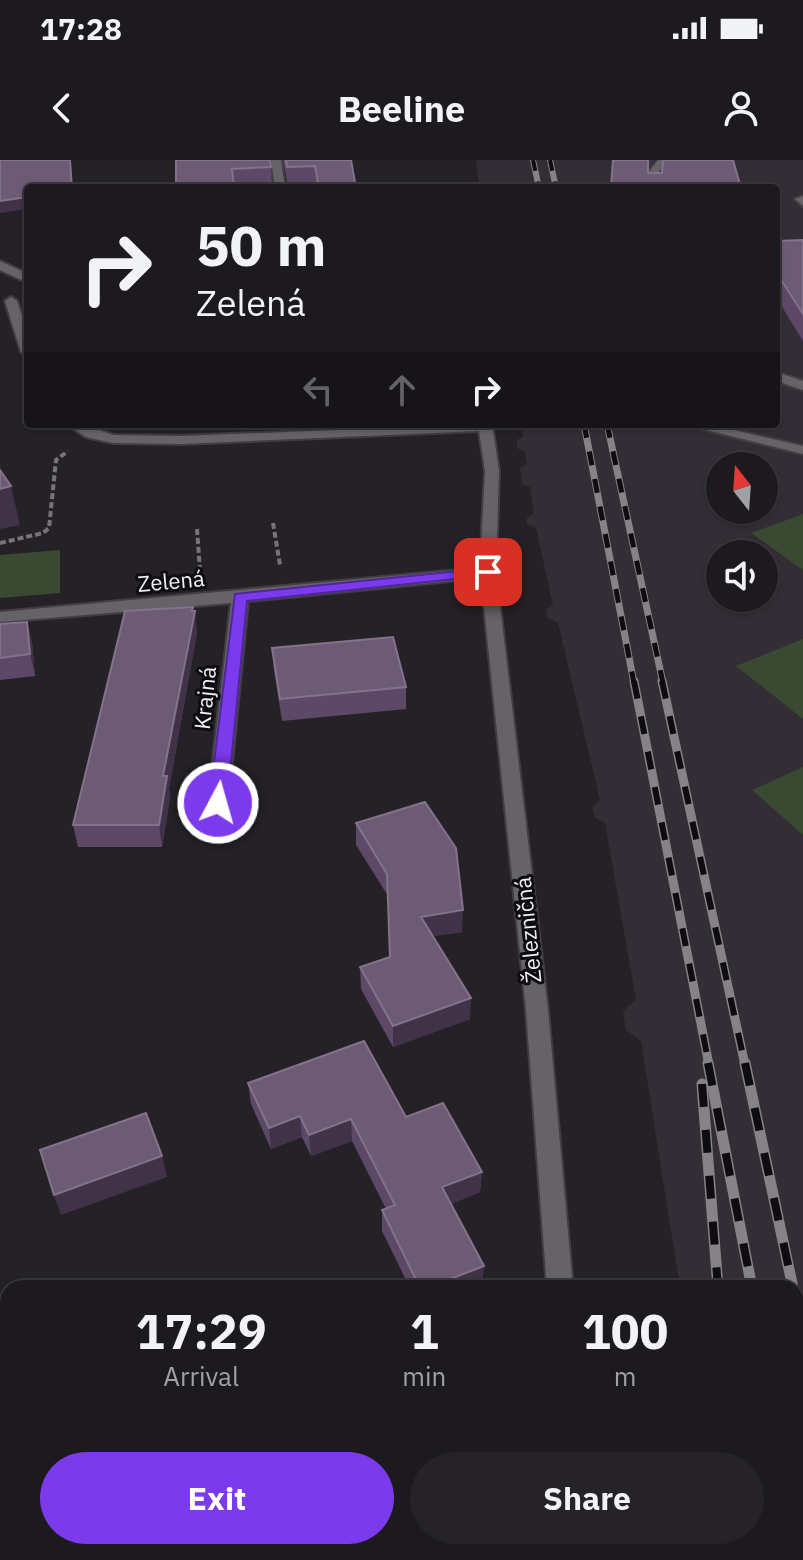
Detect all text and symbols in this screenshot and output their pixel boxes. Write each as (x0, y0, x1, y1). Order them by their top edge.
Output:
text: 17:28 (40, 9, 122, 48)
text: Beeline (338, 85, 465, 132)
icon: back (40, 86, 84, 130)
icon: person (719, 86, 763, 130)
text: 50 m (196, 209, 326, 281)
icon: right (64, 216, 168, 320)
text: Zelená (196, 279, 306, 326)
icon: left (296, 368, 340, 412)
icon: ahead (380, 368, 424, 412)
icon: right (464, 368, 508, 412)
north arrow (706, 452, 778, 524)
map controls (706, 452, 778, 612)
pin (454, 538, 522, 606)
button: sound (706, 540, 778, 612)
icon: arrive (466, 550, 510, 594)
street label: Zelená (136, 563, 206, 598)
street label: Krajná (187, 665, 222, 731)
position arrow (176, 761, 260, 845)
street label: Železničná (508, 875, 547, 984)
text: 17:29 (136, 1300, 267, 1362)
text: 1 (410, 1300, 439, 1362)
text: 100 (582, 1300, 668, 1362)
text: Arrival (163, 1359, 239, 1393)
text: min (402, 1359, 446, 1393)
text: m (614, 1359, 636, 1393)
button: Exit (40, 1452, 394, 1544)
button: Share (410, 1452, 764, 1544)

